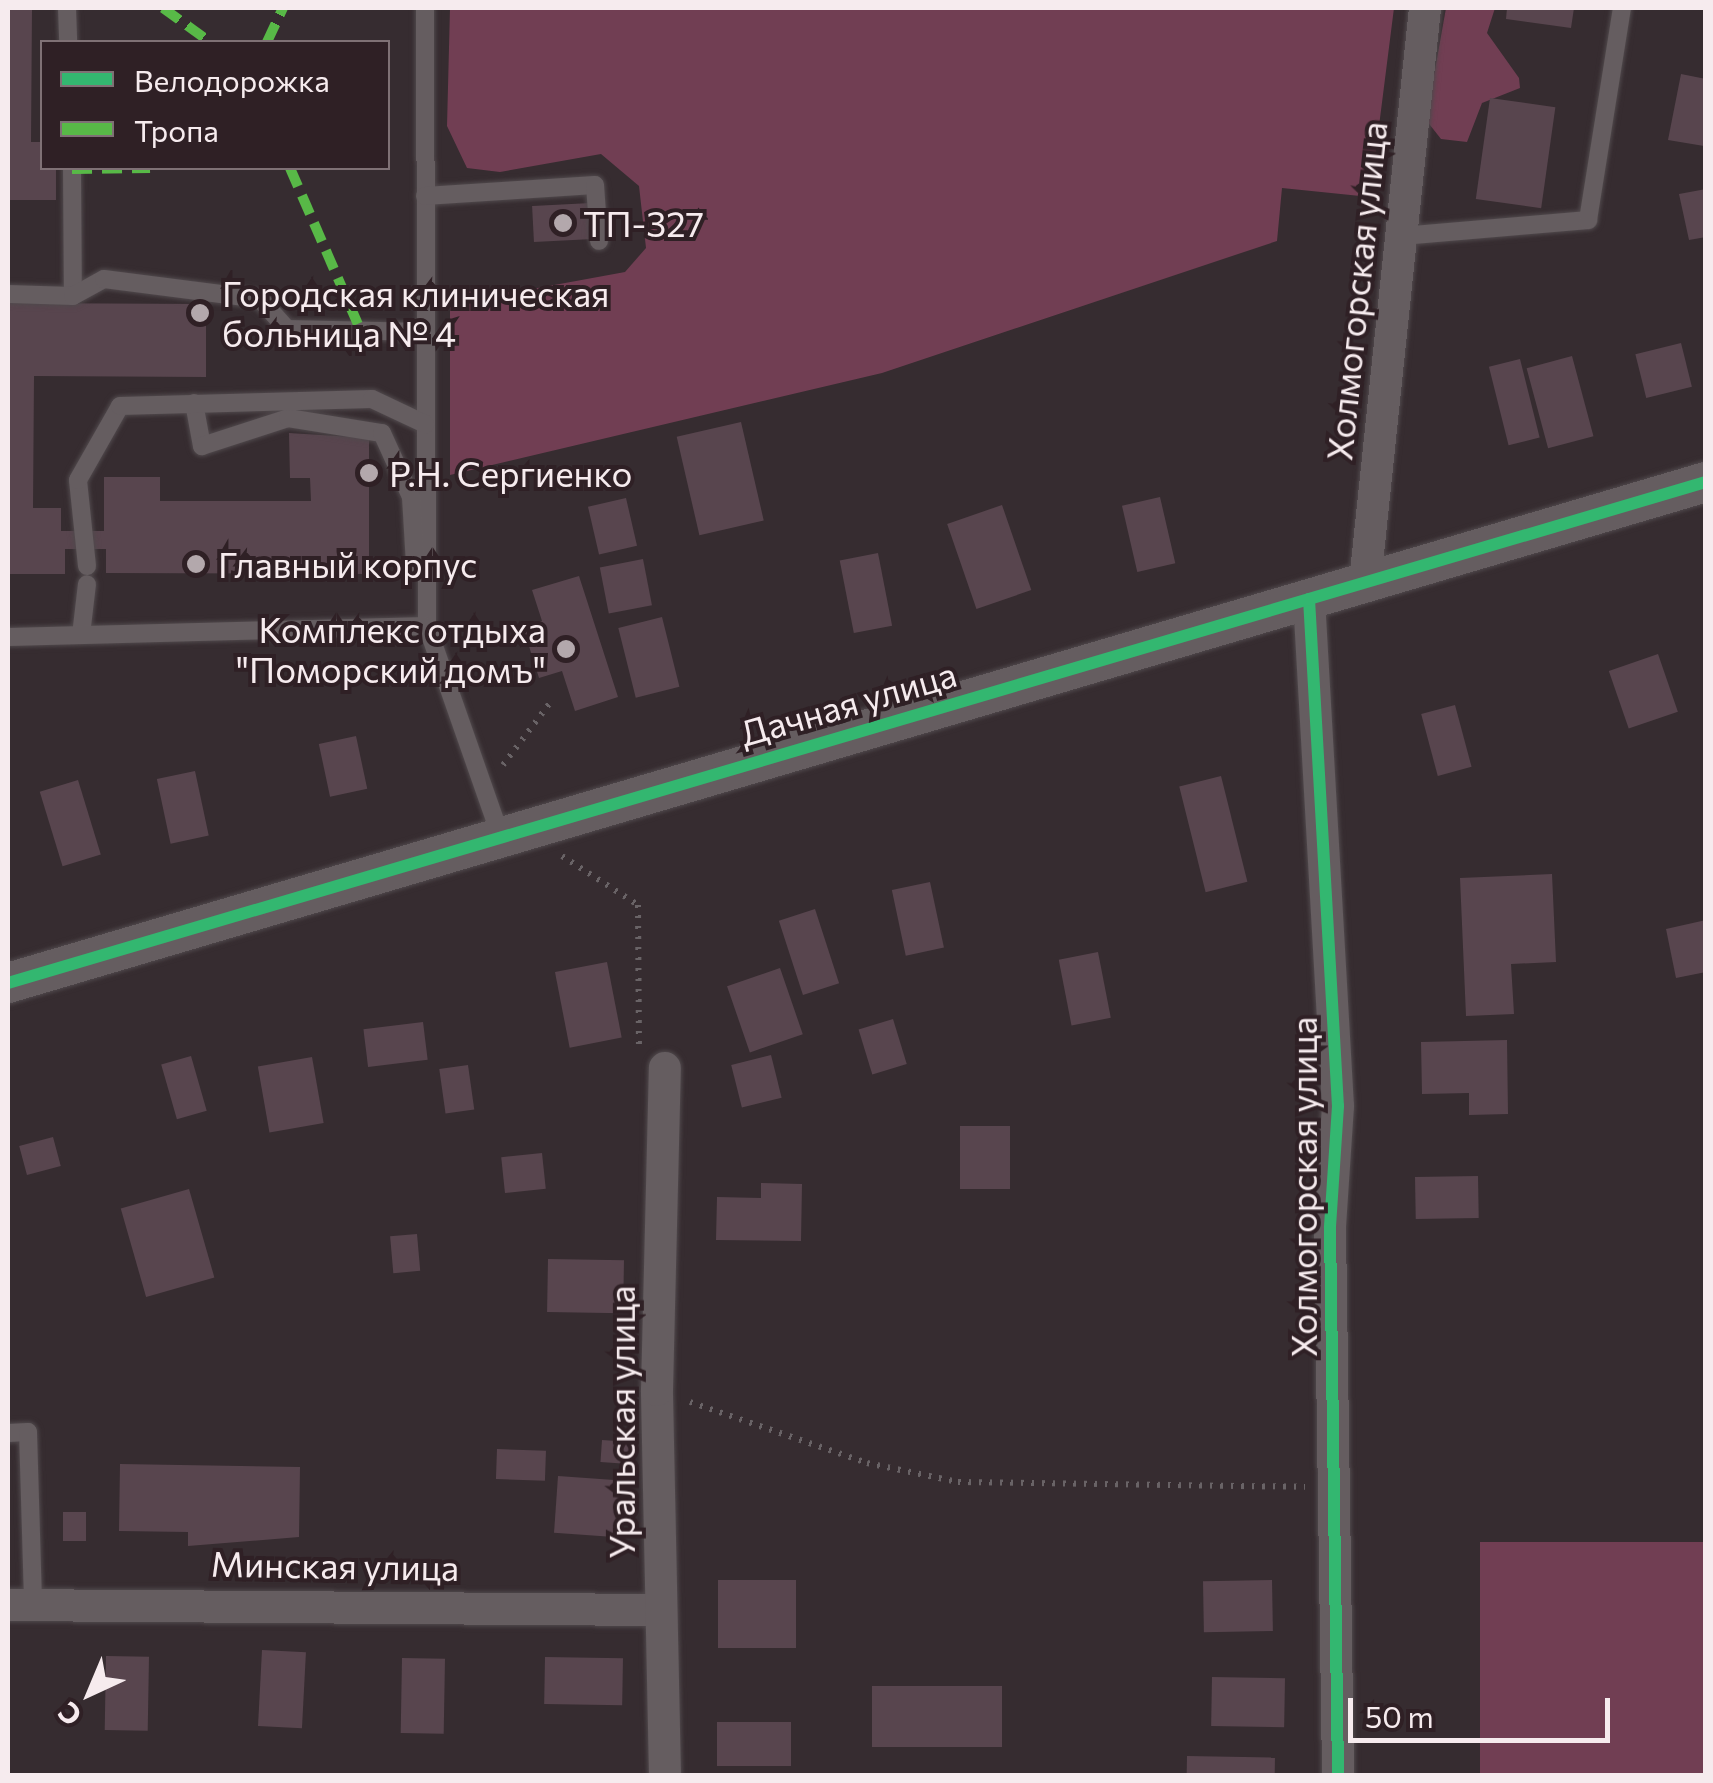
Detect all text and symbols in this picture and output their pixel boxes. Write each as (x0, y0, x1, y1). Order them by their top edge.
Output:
legend (40, 40, 390, 170)
text: Велодорожка (134, 61, 330, 98)
text: Тропа (134, 111, 219, 148)
street label: Холмогорская улица (1317, 119, 1395, 463)
place label: ТП-327 (583, 202, 704, 244)
marker: ТП-327 (552, 212, 574, 234)
place label: Городская клиническая больница № 4 (222, 272, 610, 354)
marker: Городская клиническая больница № 4 (187, 300, 213, 326)
place label: Р.Н. Сергиенко (389, 452, 632, 494)
marker: Р.Н. Сергиенко (358, 462, 380, 484)
place label: Главный корпус (218, 543, 477, 585)
marker: Главный корпус (183, 551, 209, 577)
place label: Комплекс отдыха "Поморский домъ" (236, 608, 546, 690)
marker: Комплекс отдыха "Поморский домъ" (555, 638, 577, 660)
street label: Дачная улица (735, 652, 961, 754)
street label: Холмогорская улица (1282, 1017, 1324, 1357)
street label: Уральская улица (600, 1285, 642, 1559)
street label: Минская улица (210, 1542, 460, 1588)
north arrow (40, 1643, 140, 1743)
scale bar (1353, 1678, 1616, 1740)
text: С (50, 1696, 88, 1733)
text: 50 m (1365, 1697, 1434, 1734)

